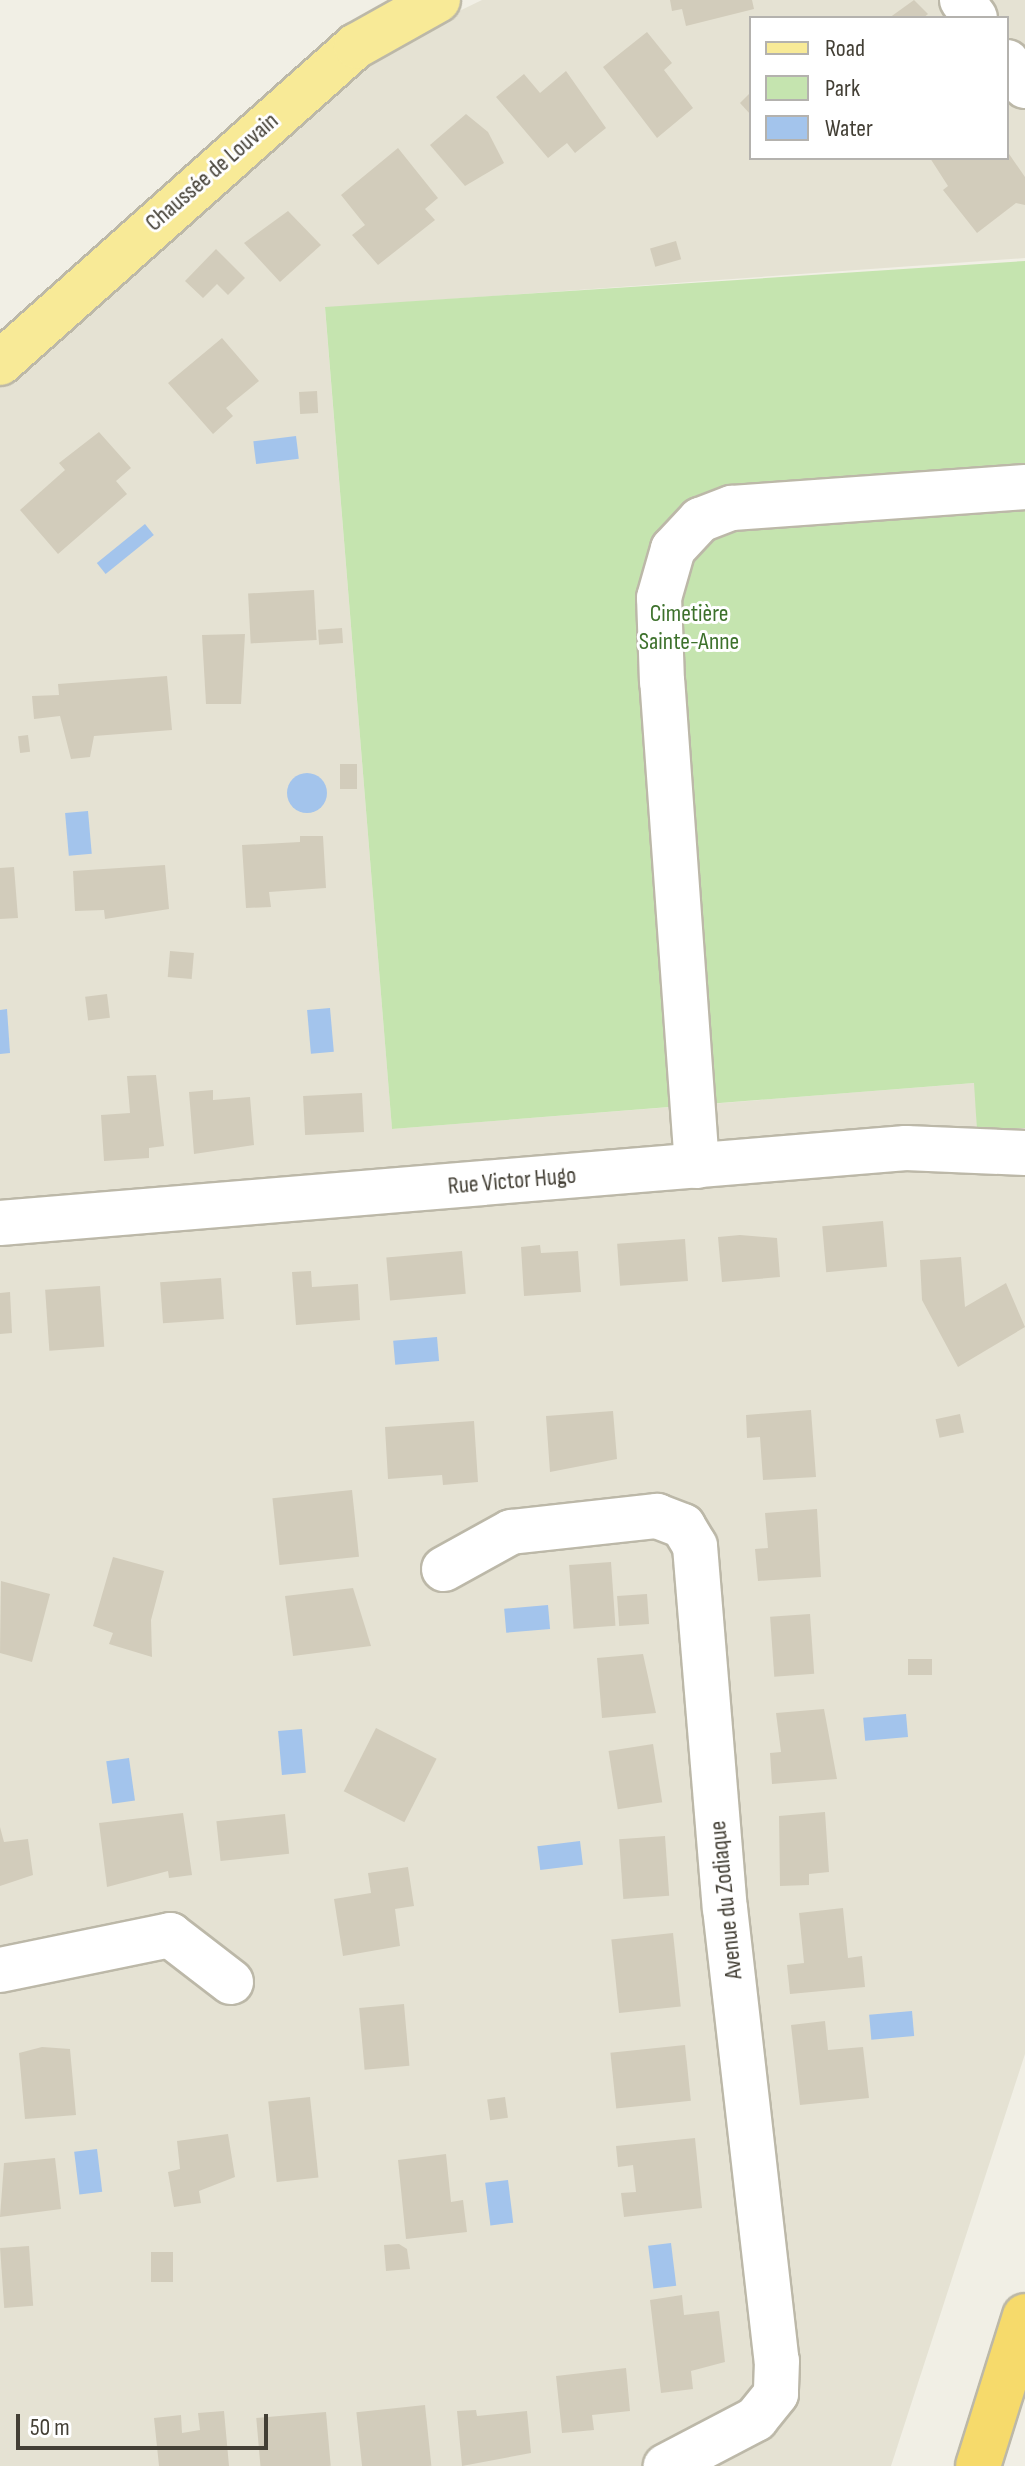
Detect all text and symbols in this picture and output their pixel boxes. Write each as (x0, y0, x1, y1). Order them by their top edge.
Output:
legend (749, 16, 1009, 160)
text: Road (825, 34, 865, 63)
text: Park (825, 74, 860, 103)
street label: Chaussée de Louvain (140, 107, 284, 237)
text: Water (825, 114, 873, 143)
park label: Cimetière Sainte-Anne (639, 600, 739, 656)
street label: Rue Victor Hugo (447, 1161, 577, 1201)
street label: Avenue du Zodiaque (703, 1819, 749, 1981)
scale bar (20, 2398, 272, 2448)
text: 50 m (30, 2413, 70, 2442)

